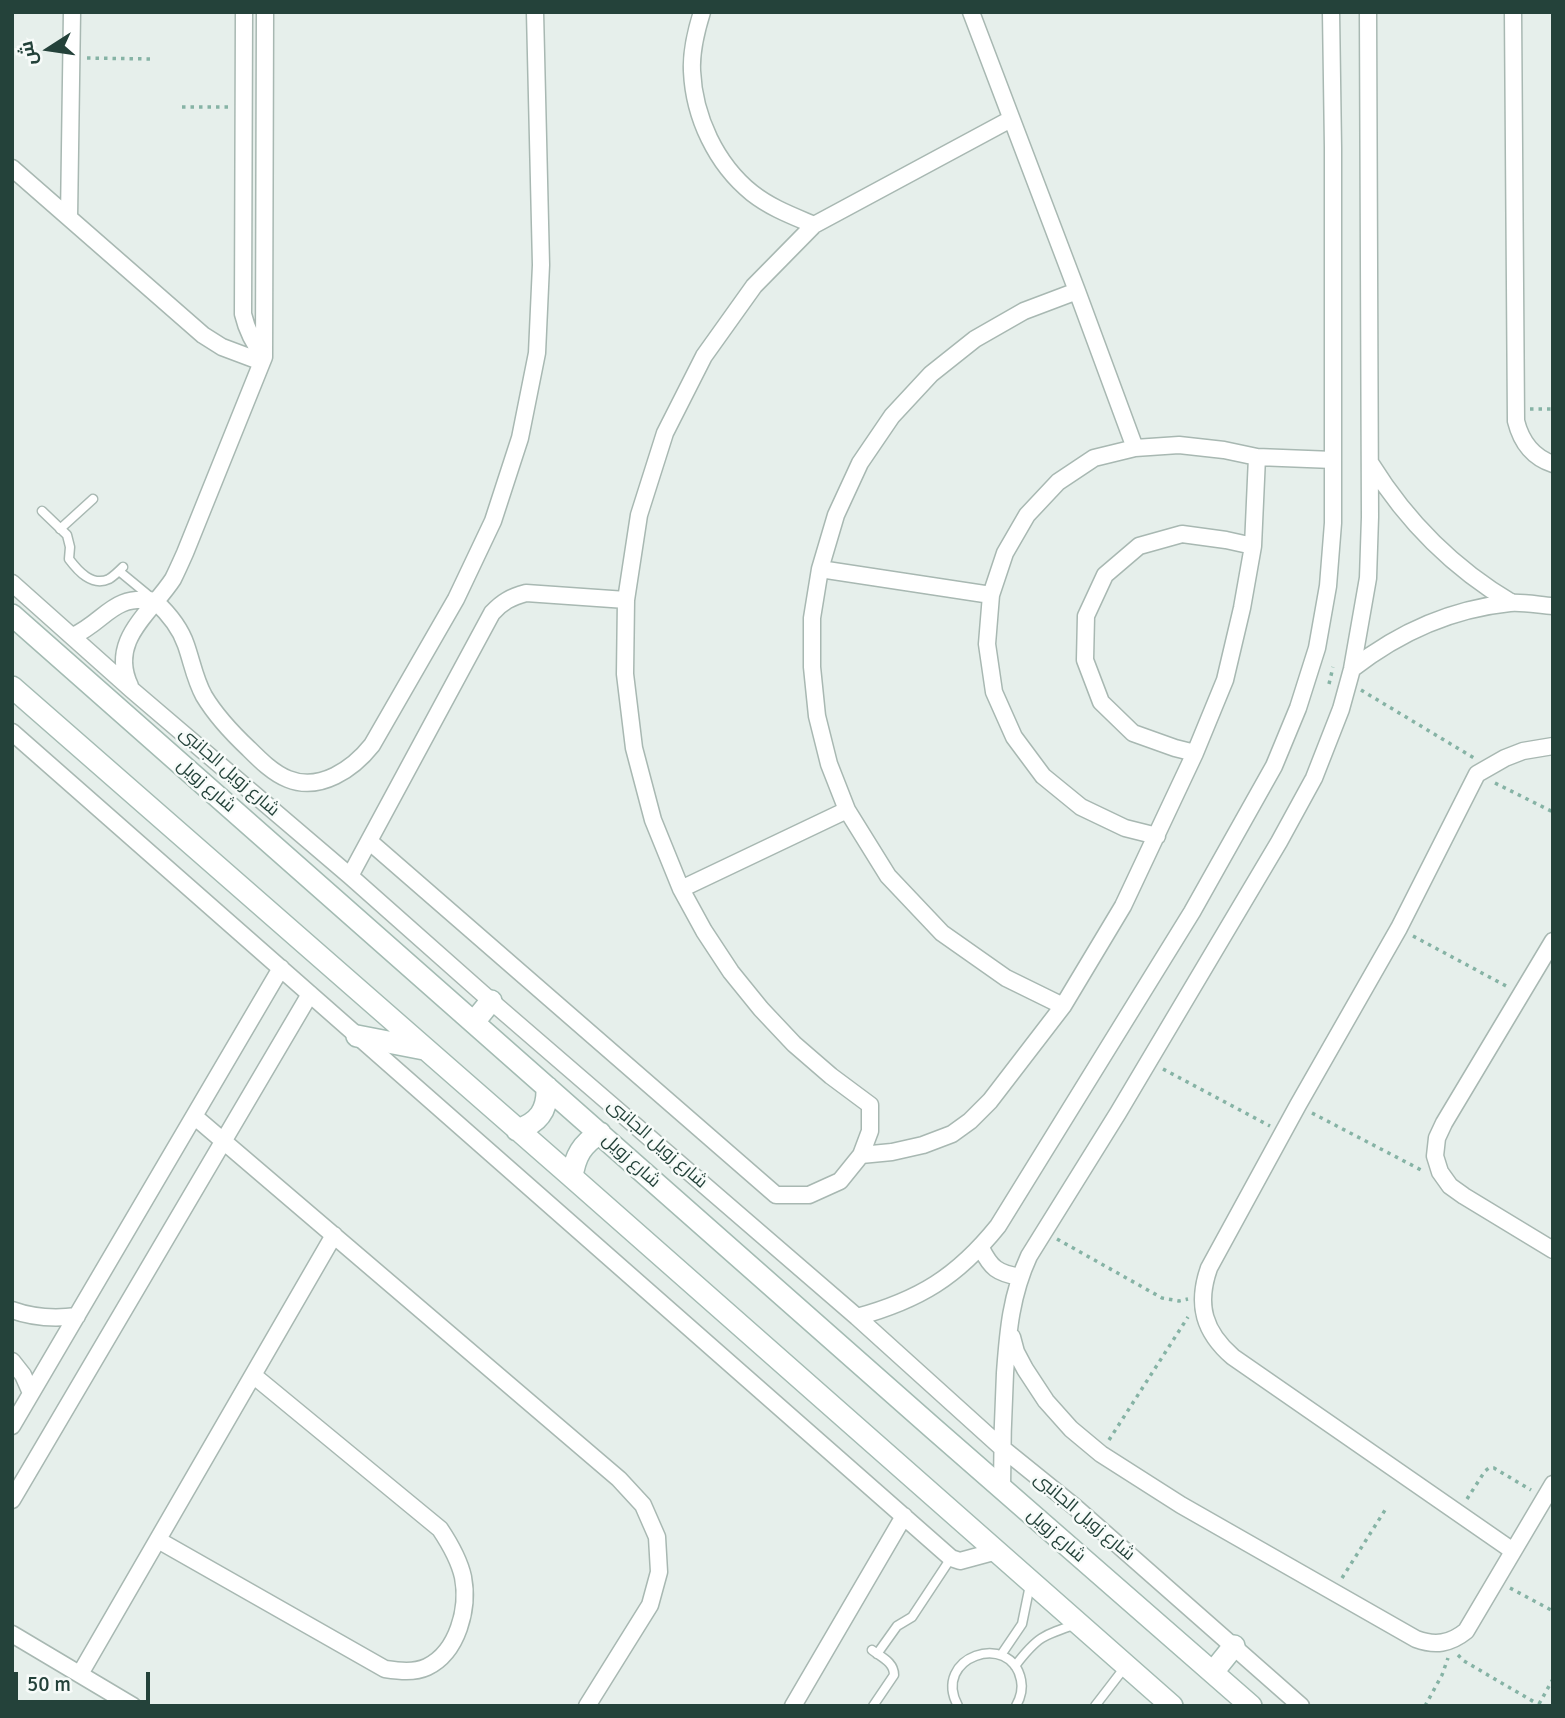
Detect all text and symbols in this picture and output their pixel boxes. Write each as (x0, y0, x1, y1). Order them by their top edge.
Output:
north arrow (14, 14, 84, 84)
text: ش (14, 39, 43, 68)
street label: شارع زويل الجانبى (175, 723, 283, 821)
street label: شارع زويل (172, 755, 240, 817)
street label: شارع زويل الجانبى (603, 1095, 711, 1193)
street label: شارع زويل (597, 1129, 665, 1193)
street label: شارع زويل الجانبى (1029, 1468, 1139, 1566)
street label: شارع زويل (1022, 1505, 1090, 1567)
scale bar (18, 1658, 154, 1702)
text: 50 m (27, 1671, 71, 1697)

